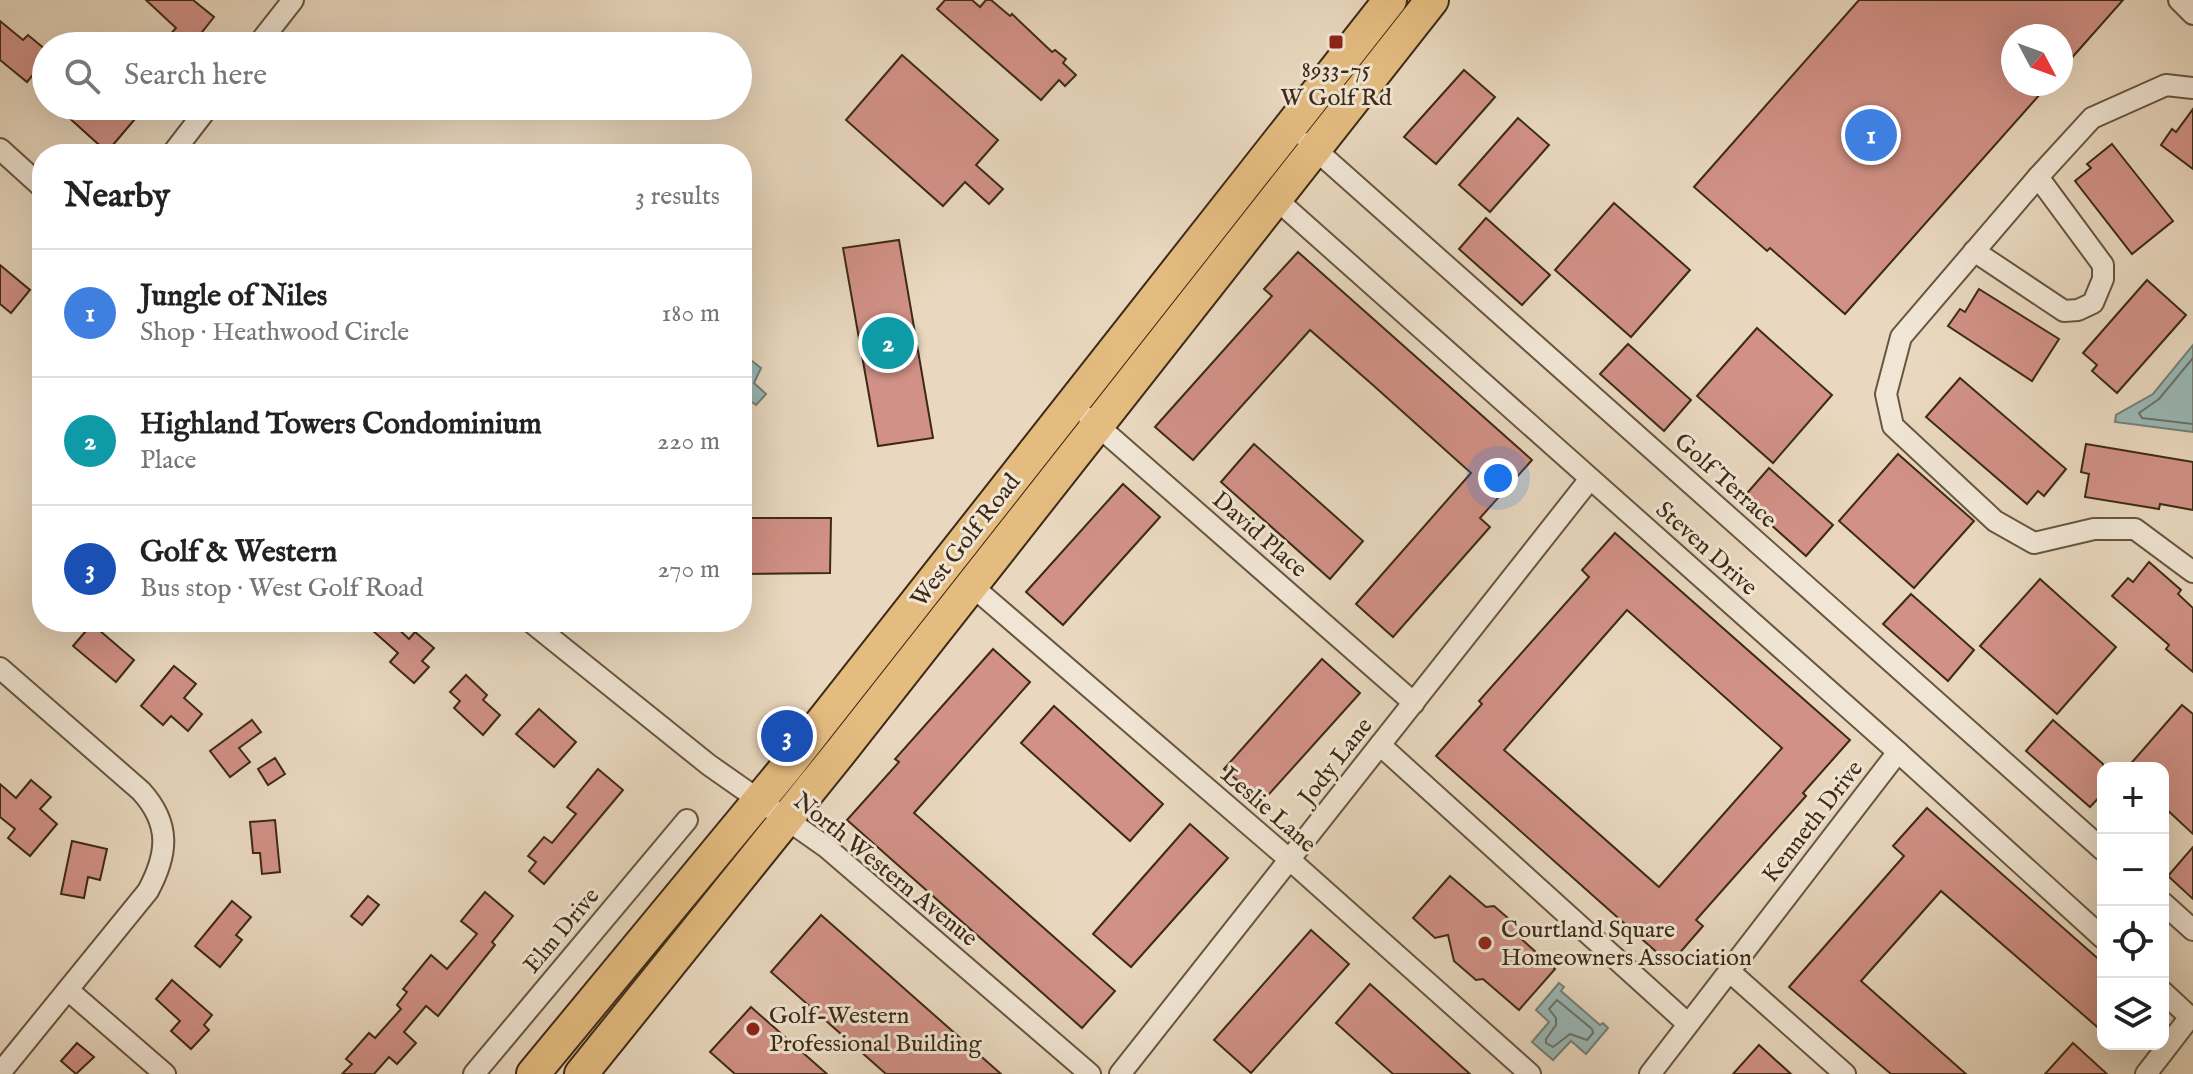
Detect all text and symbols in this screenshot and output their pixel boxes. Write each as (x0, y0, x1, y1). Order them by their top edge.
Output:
north arrow (2001, 24, 2073, 96)
search box (32, 32, 752, 120)
marker: 8933-75 W Golf Rd (1327, 33, 1345, 51)
icon: search (60, 54, 104, 98)
place label: 8933-75 W Golf Rd (1280, 55, 1392, 114)
text: Search here (124, 57, 267, 95)
pin: 1 (1845, 105, 1897, 165)
text: Nearby (64, 175, 170, 218)
text: 3 results (635, 180, 720, 213)
text: Jungle of Niles (140, 278, 327, 316)
text: 1 (85, 297, 95, 330)
text: 180 m (662, 297, 720, 330)
pin: 2 (862, 313, 914, 373)
text: Shop · Heathwood Circle (140, 316, 409, 349)
text: Highland Towers Condominium (140, 406, 542, 444)
text: 2 (84, 425, 96, 458)
text: 220 m (657, 425, 720, 458)
street label: Golf Terrace (1667, 427, 1783, 536)
text: Place (140, 444, 196, 477)
your location (1478, 458, 1518, 498)
street label: West Golf Road (904, 468, 1028, 614)
street label: David Place (1205, 485, 1313, 585)
street label: Steven Drive (1648, 495, 1764, 603)
text: Golf & Western (140, 534, 337, 572)
text: 3 (85, 553, 95, 586)
text: 270 m (657, 553, 720, 586)
text: Bus stop · West Golf Road (140, 572, 423, 605)
pin: 3 (761, 706, 813, 766)
street label: Jody Lane (1290, 712, 1380, 814)
street label: Kenneth Drive (1756, 754, 1871, 889)
street label: Leslie Lane (1214, 760, 1322, 860)
map controls (2097, 762, 2169, 1050)
button: + (2097, 762, 2169, 834)
street label: North Western Avenue (786, 786, 984, 954)
button: − (2097, 834, 2169, 906)
street label: Elm Drive (517, 882, 607, 980)
button: locate (2097, 906, 2169, 978)
place label: Courtland Square Homeowners Association (1501, 915, 1752, 974)
marker: Courtland Square Homeowners Association (1476, 934, 1494, 952)
button: layers (2097, 978, 2169, 1050)
place label: Golf-Western Professional Building (769, 1001, 982, 1060)
marker: Golf-Western Professional Building (744, 1020, 762, 1038)

